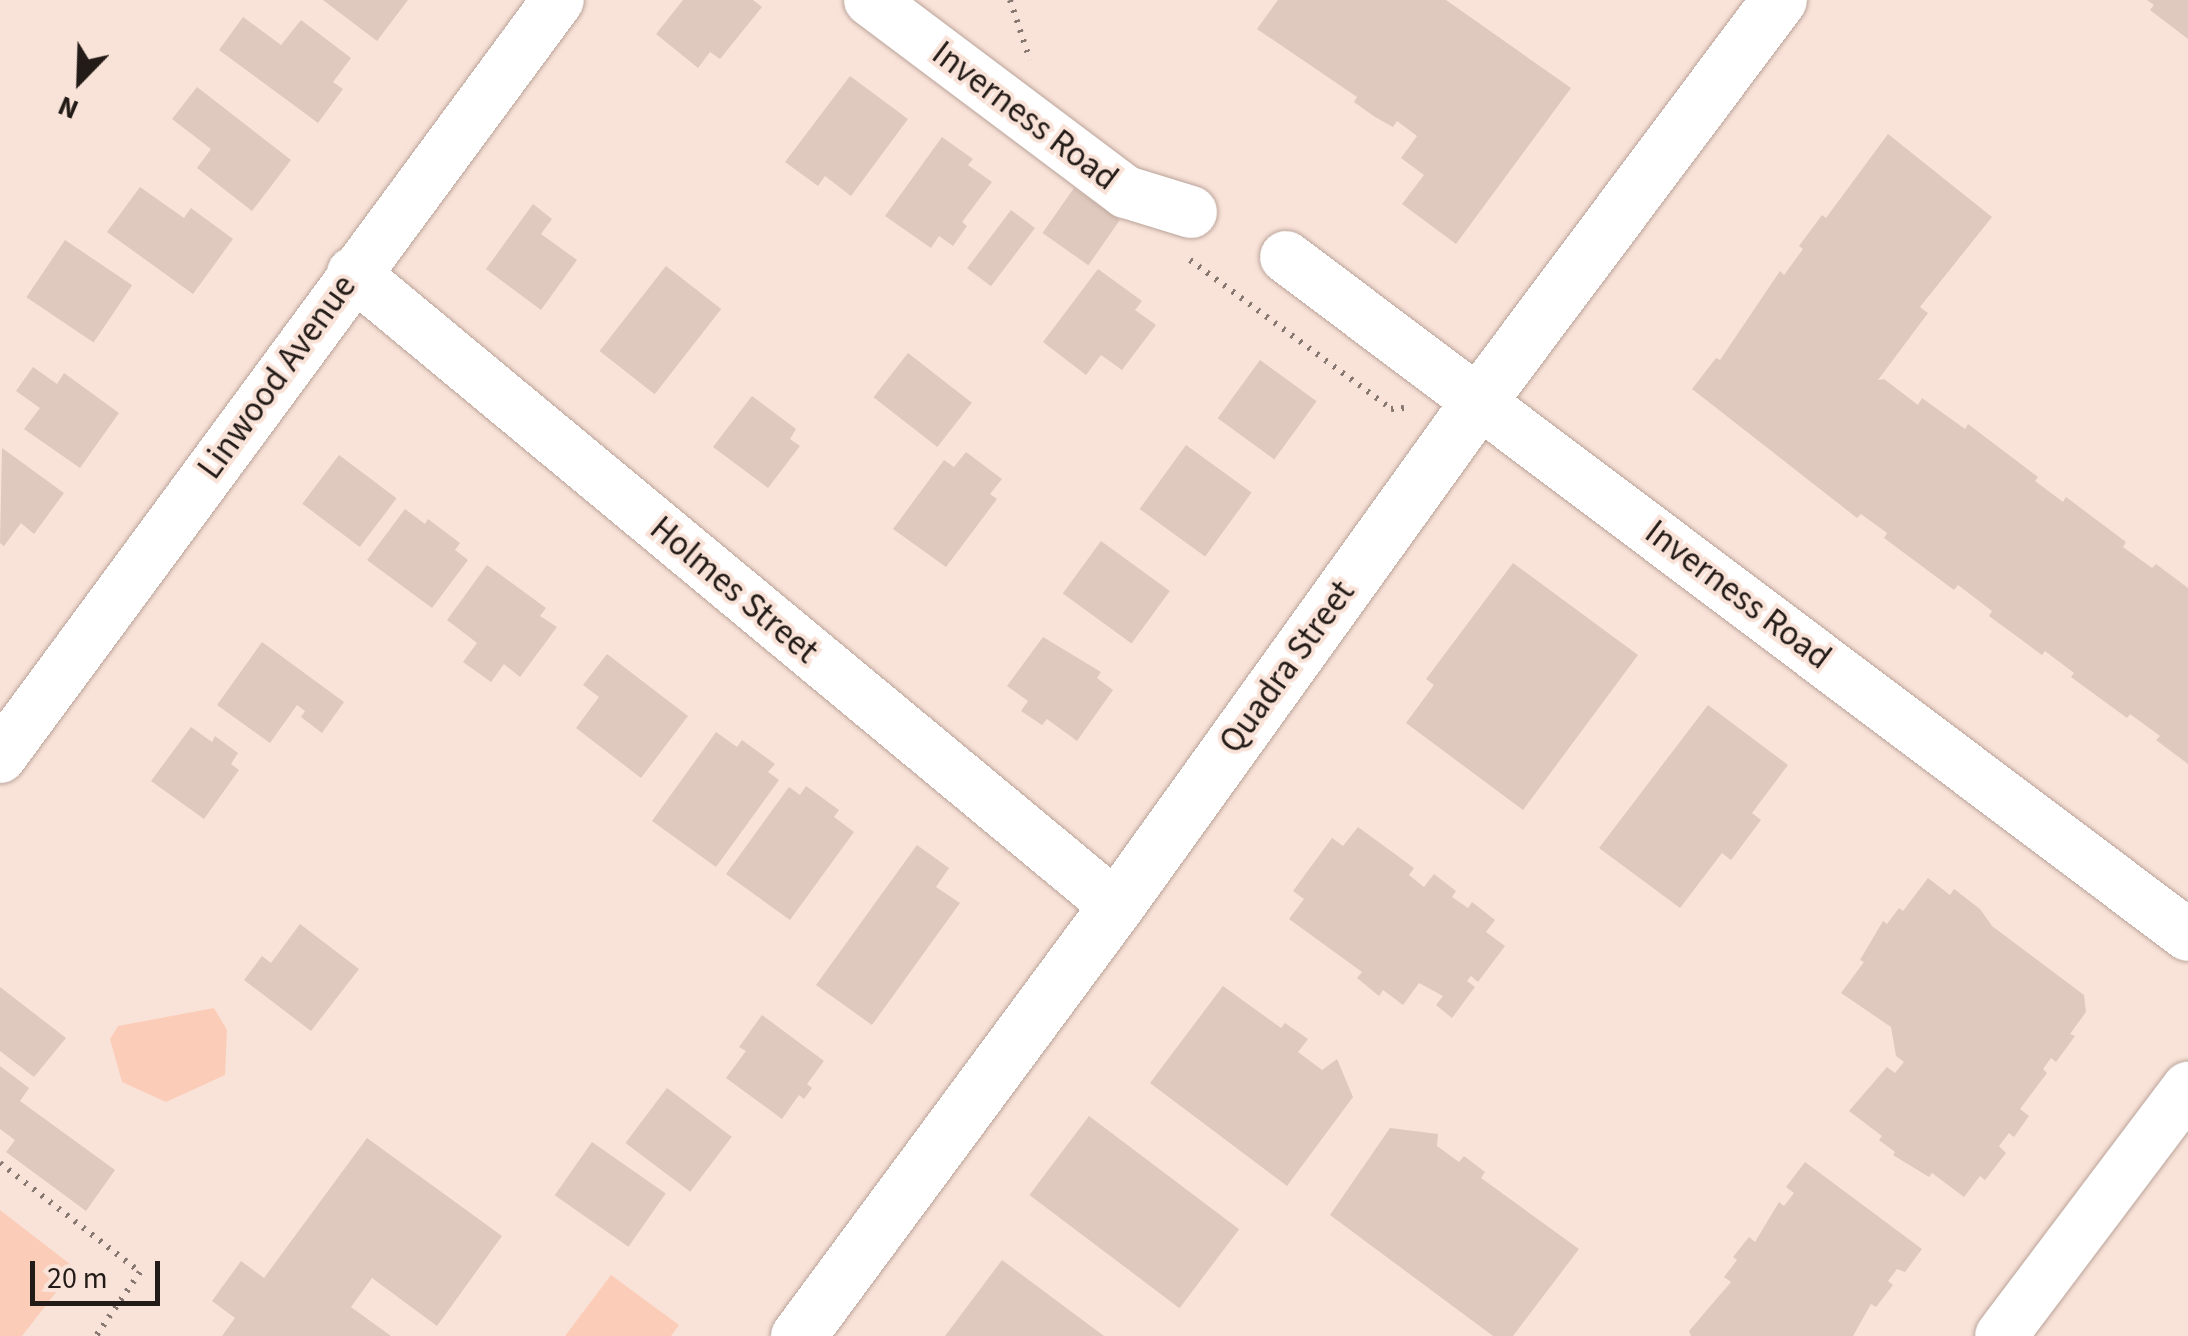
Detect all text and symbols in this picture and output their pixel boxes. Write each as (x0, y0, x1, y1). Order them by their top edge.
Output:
north arrow (30, 30, 130, 130)
street label: Inverness Road (924, 32, 1126, 200)
text: N (52, 86, 85, 130)
street label: Linwood Avenue (189, 267, 365, 487)
street label: Holmes Street (641, 508, 827, 672)
street label: Inverness Road (1637, 511, 1839, 679)
street label: Quadra Street (1210, 573, 1364, 761)
scale bar (35, 1241, 165, 1303)
text: 20 m (47, 1257, 108, 1300)

